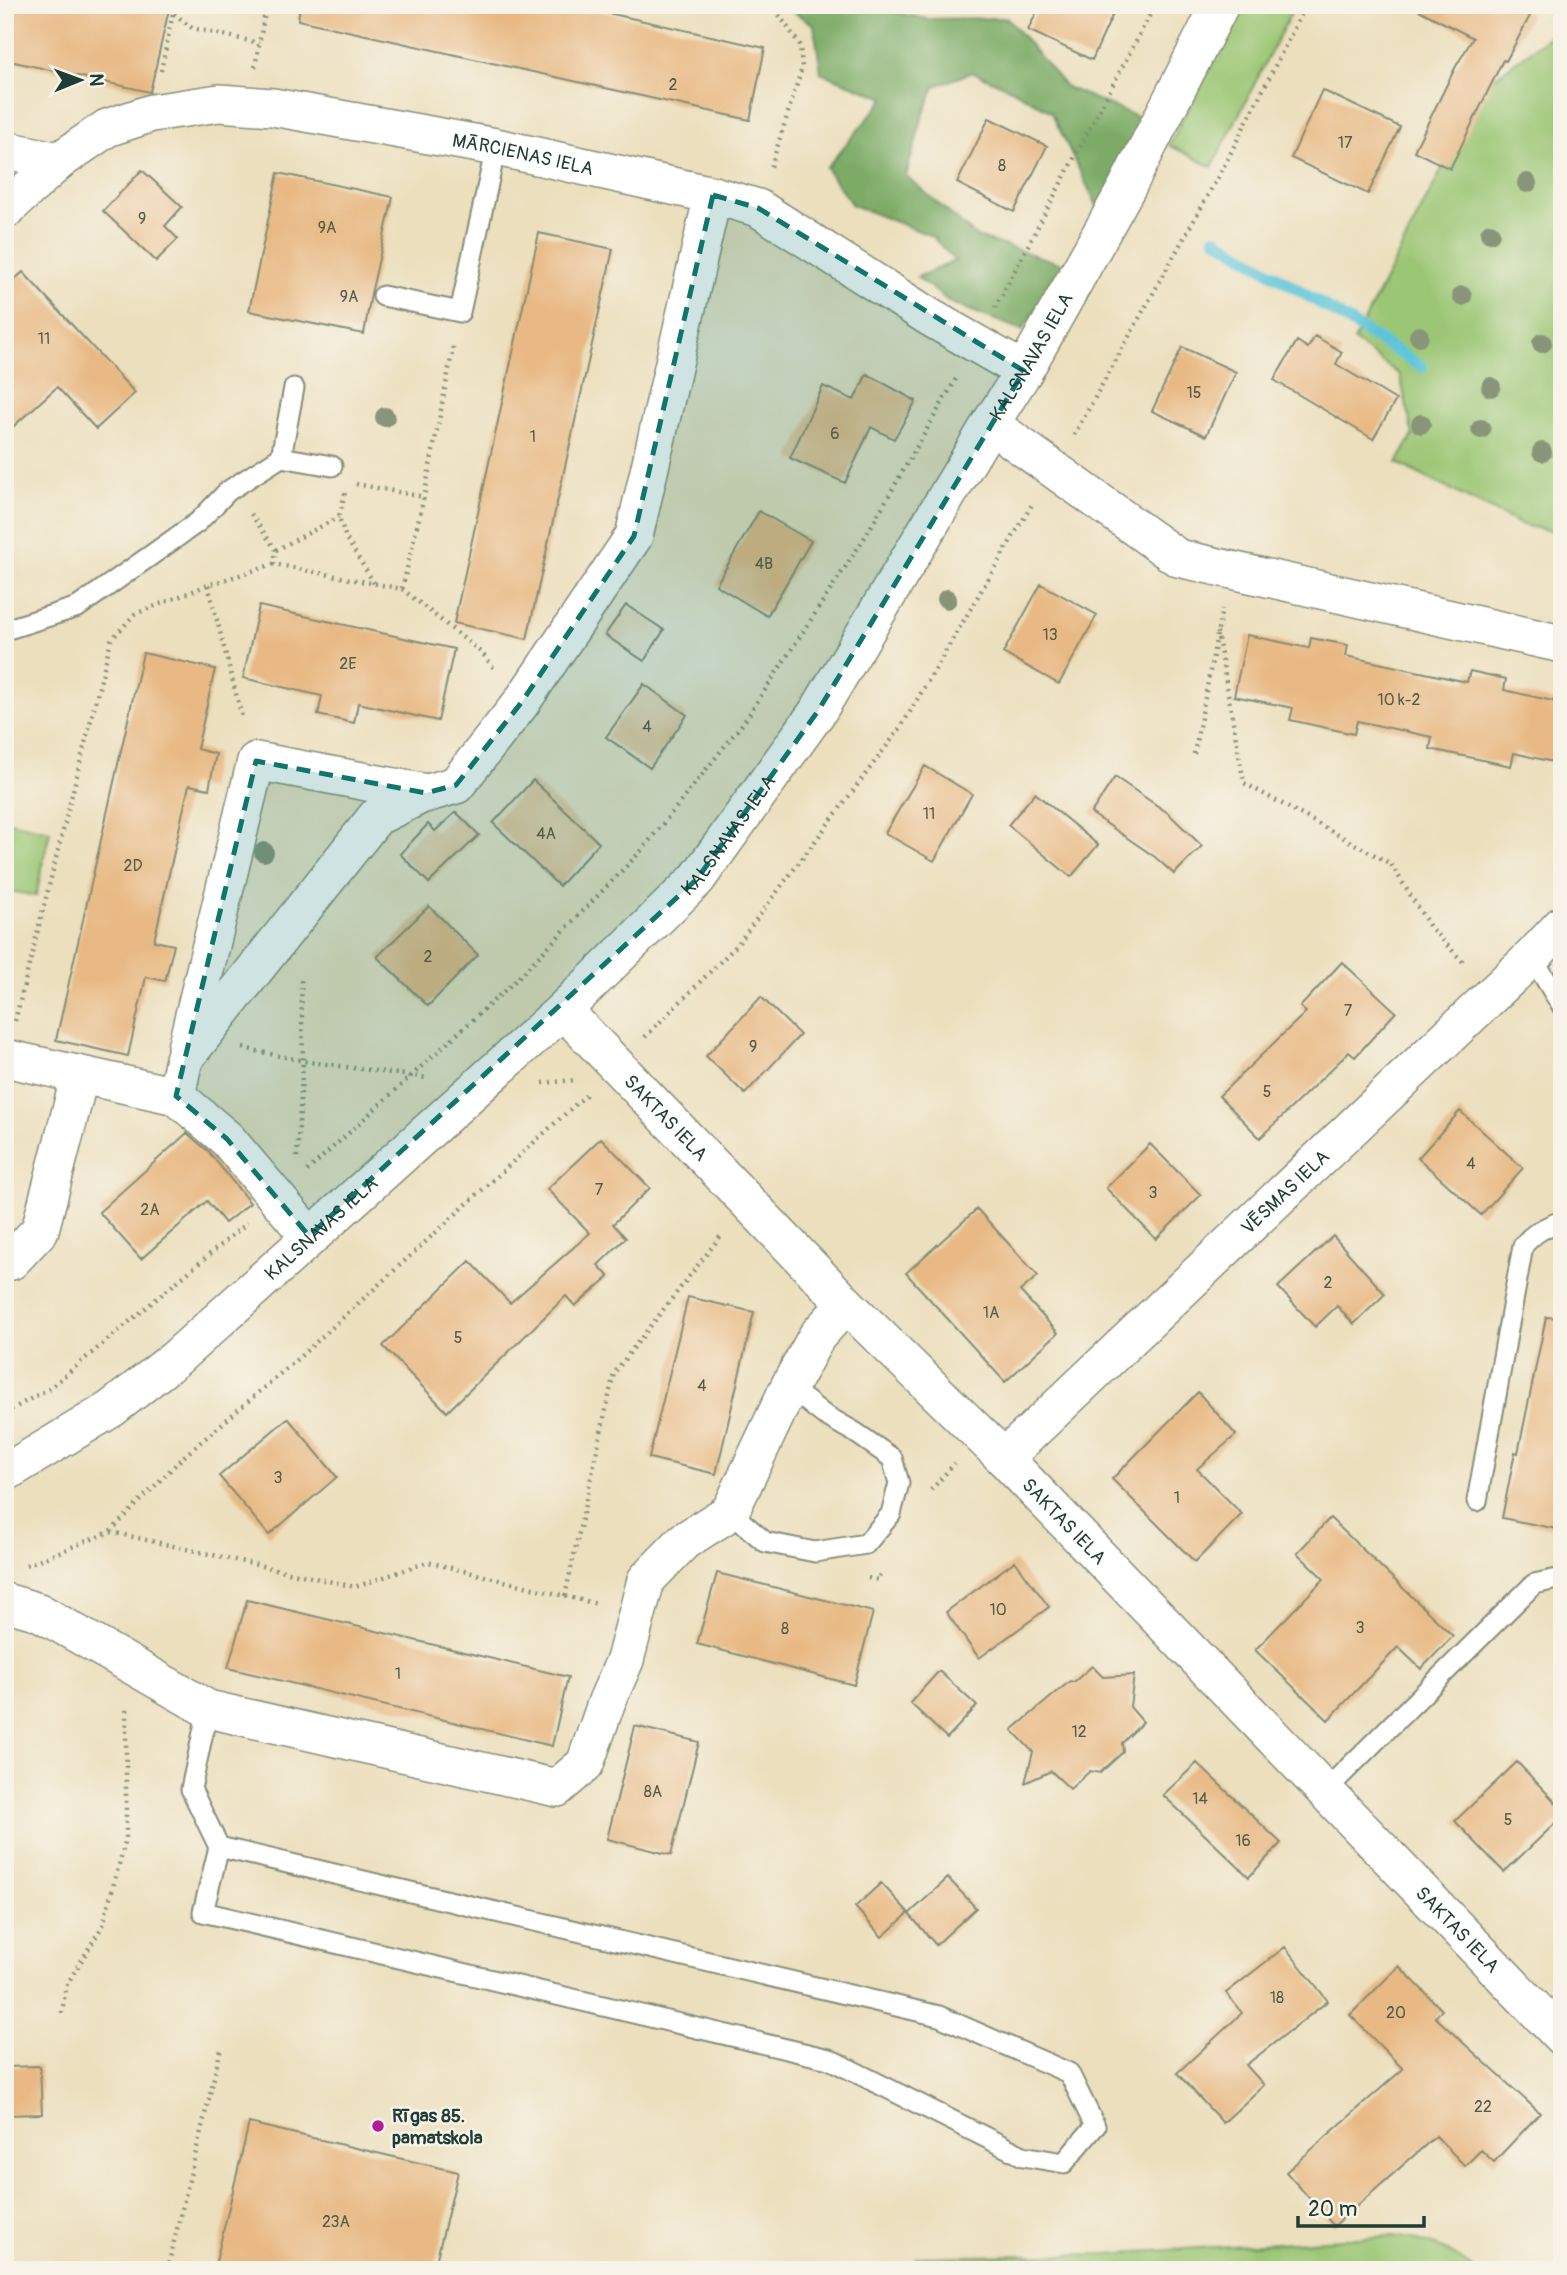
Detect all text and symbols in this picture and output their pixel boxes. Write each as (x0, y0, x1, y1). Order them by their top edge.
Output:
north arrow (46, 46, 116, 116)
text: N (84, 73, 108, 86)
house number: 2 (669, 75, 678, 95)
street label: MĀRCIENAS IELA (451, 128, 596, 181)
house number: 17 (1338, 133, 1353, 153)
house number: 8 (998, 156, 1006, 176)
house number: 9 (138, 209, 146, 229)
house number: 9A (318, 218, 336, 238)
house number: 9A (340, 287, 358, 307)
street label: KALSNAVAS IELA (985, 289, 1078, 425)
house number: 11 (38, 329, 50, 349)
house number: 15 (1187, 383, 1201, 403)
house number: 6 (830, 424, 840, 444)
house number: 1 (530, 427, 536, 447)
house number: 4B (755, 554, 773, 574)
house number: 13 (1042, 625, 1058, 645)
house number: 2E (339, 654, 357, 674)
house number: 10 k-2 (1377, 690, 1421, 710)
house number: 4 (642, 717, 652, 737)
street label: KALSNAVAS IELA (676, 771, 781, 901)
house number: 11 (923, 804, 935, 824)
house number: 4A (536, 824, 556, 844)
house number: 2D (124, 856, 142, 876)
house number: 2 (424, 947, 433, 967)
house number: 7 (1344, 1001, 1353, 1021)
house number: 9 (749, 1037, 757, 1057)
street label: SAKTAS IELA (619, 1070, 713, 1166)
house number: 5 (1263, 1082, 1271, 1102)
street label: VĒSMAS IELA (1236, 1145, 1335, 1240)
house number: 4 (1466, 1154, 1476, 1174)
street label: KALSNAVAS IELA (260, 1172, 383, 1286)
house number: 7 (595, 1180, 604, 1200)
house number: 3 (1149, 1183, 1158, 1203)
house number: 2A (140, 1200, 160, 1220)
house number: 2 (1324, 1273, 1333, 1293)
house number: 1A (983, 1303, 999, 1323)
house number: 5 (454, 1328, 462, 1348)
house number: 4 (697, 1376, 707, 1396)
house number: 3 (274, 1468, 283, 1488)
street label: SAKTAS IELA (1017, 1473, 1111, 1570)
house number: 1 (1174, 1488, 1180, 1508)
house number: 10 (989, 1600, 1007, 1620)
house number: 3 (1356, 1618, 1365, 1638)
house number: 8 (781, 1619, 789, 1639)
house number: 1 (395, 1664, 401, 1684)
house number: 12 (1071, 1722, 1087, 1742)
house number: 8A (644, 1782, 662, 1802)
house number: 14 (1192, 1789, 1208, 1809)
house number: 5 (1504, 1810, 1512, 1830)
house number: 16 (1235, 1831, 1251, 1851)
street label: SAKTAS IELA (1410, 1882, 1504, 1978)
house number: 18 (1270, 1988, 1284, 2008)
house number: 20 (1386, 2003, 1406, 2023)
house number: 22 (1474, 2097, 1492, 2117)
place label: Rīgas 85. pamatskola (392, 2104, 483, 2150)
marker: Rīgas 85. pamatskola (370, 2118, 386, 2134)
scale bar (1298, 2184, 1424, 2228)
text: 20 m (1308, 2196, 1357, 2223)
house number: 23A (322, 2212, 350, 2232)

